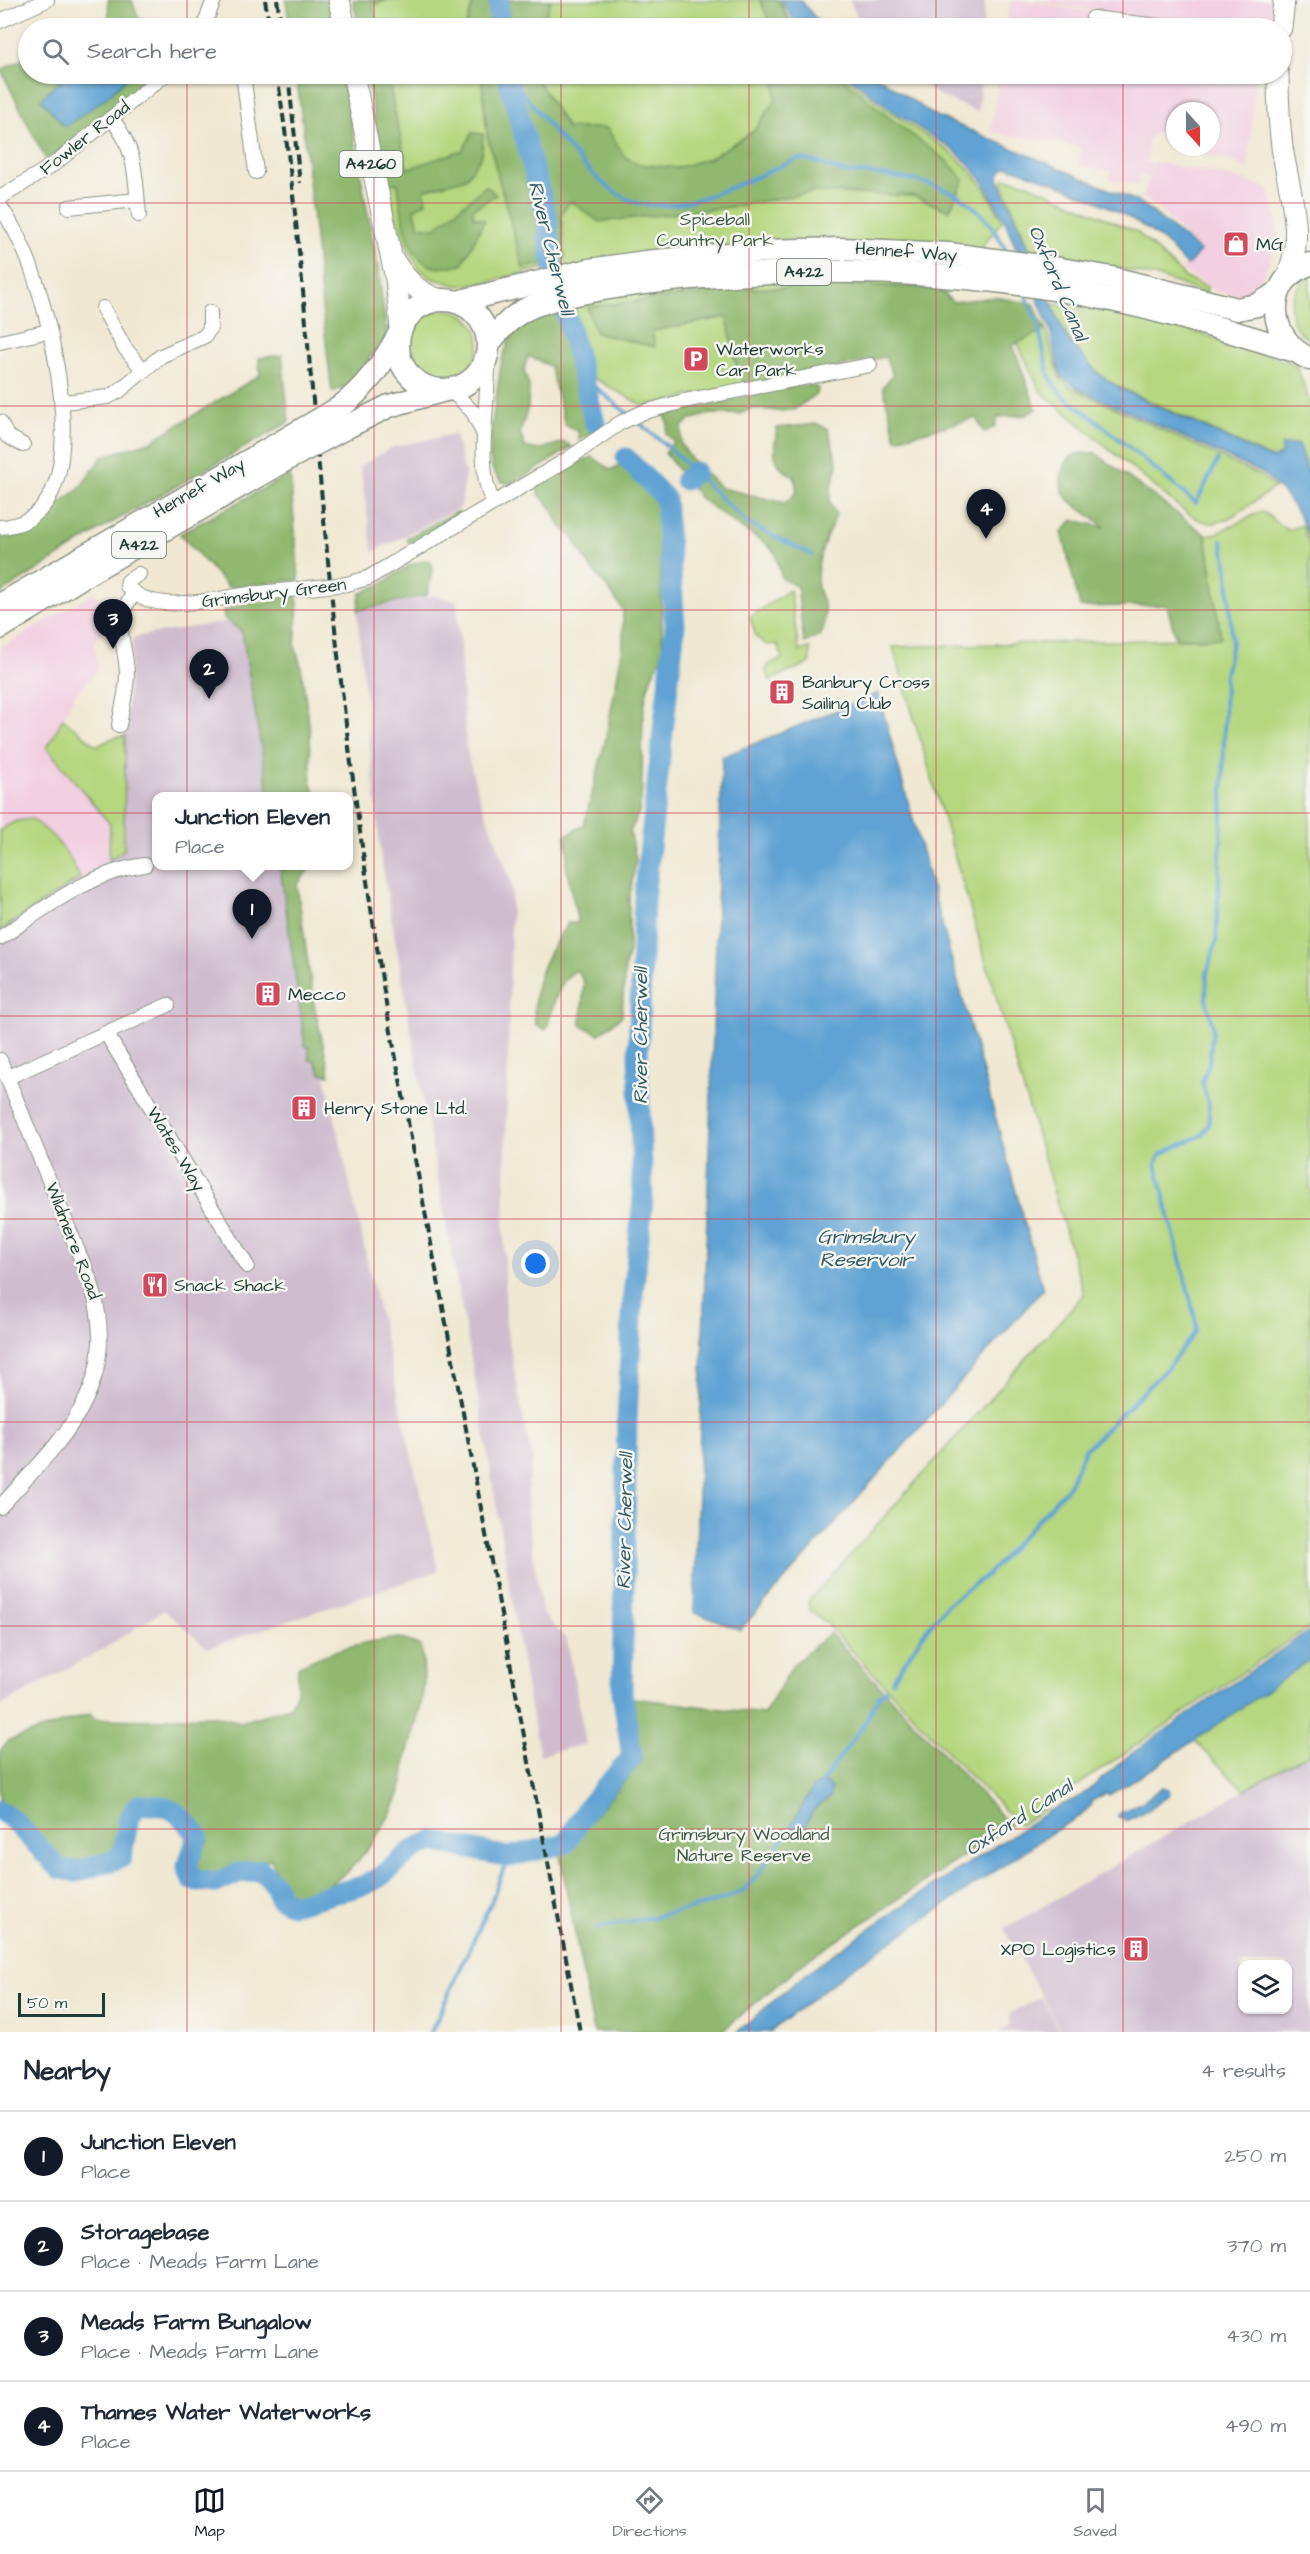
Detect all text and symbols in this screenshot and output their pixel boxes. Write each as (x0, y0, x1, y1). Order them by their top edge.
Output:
search box (18, 18, 1292, 84)
icon: search (39, 35, 72, 68)
text: Search here (87, 36, 217, 67)
street label: Fowler Road (35, 95, 135, 181)
north arrow (1166, 102, 1220, 156)
road number: A4260 (340, 151, 403, 177)
water label: River Cherwell (521, 178, 582, 320)
park label: Spiceball Country Park (657, 207, 773, 254)
water label: Oxford Canal (1021, 221, 1096, 348)
shop icon: MG (1221, 229, 1251, 259)
place label: MG (1256, 232, 1284, 257)
street label: Hennef Way (854, 236, 958, 269)
road number: A422 (777, 259, 831, 285)
place label: Waterworks Car Park (716, 337, 824, 383)
parking icon: Waterworks Car Park (681, 344, 711, 374)
street label: Hennef Way (148, 452, 250, 525)
pin: 4 (966, 490, 1006, 539)
road number: A422 (112, 532, 166, 558)
street label: Grimsbury Green (200, 572, 348, 615)
pin: 3 (94, 600, 132, 649)
pin: 2 (190, 650, 228, 699)
place label: Banbury Cross Sailing Club (802, 670, 930, 717)
building icon: Banbury Cross Sailing Club (767, 677, 797, 707)
popup (152, 792, 353, 870)
text: Junction Eleven (175, 802, 330, 833)
text: Place (175, 833, 225, 861)
pin: 1 (232, 890, 272, 939)
water label: River Cherwell (627, 965, 655, 1104)
building icon: Mecco (253, 979, 283, 1009)
place label: Mecco (288, 982, 346, 1007)
building icon: Henry Stone Ltd. (289, 1093, 319, 1123)
place label: Henry Stone Ltd. (324, 1096, 467, 1122)
street label: Wates Way (140, 1102, 211, 1197)
street label: Wildmere Road (39, 1179, 107, 1303)
water label: Grimsbury Reservoir (818, 1223, 916, 1274)
your location (521, 1249, 550, 1278)
restaurant icon: Snack Shack (140, 1270, 170, 1300)
place label: Snack Shack (174, 1273, 285, 1298)
water label: River Cherwell (610, 1450, 640, 1590)
water label: Oxford Canal (960, 1771, 1081, 1863)
park label: Grimsbury Woodland Nature Reserve (658, 1822, 830, 1868)
building icon: XPO Logistics (1121, 1934, 1151, 1964)
place label: XPO Logistics (1000, 1937, 1116, 1963)
map controls (1238, 1960, 1292, 2014)
button: layers (1238, 1960, 1292, 2014)
scale bar (18, 1990, 105, 2018)
text: 50 m (27, 1992, 67, 2014)
text: Nearby (24, 2053, 111, 2089)
text: 4 results (1201, 2057, 1286, 2085)
text: Junction Eleven (81, 2127, 236, 2158)
text: 1 (42, 2142, 45, 2170)
text: 250 m (1224, 2142, 1286, 2170)
text: Place (81, 2158, 131, 2186)
text: Storagebase (81, 2217, 209, 2248)
text: 2 (38, 2232, 49, 2260)
text: 370 m (1227, 2232, 1286, 2260)
text: Place · Meads Farm Lane (81, 2248, 319, 2276)
text: Meads Farm Bungalow (81, 2307, 312, 2338)
text: 3 (38, 2322, 49, 2350)
text: 430 m (1226, 2322, 1286, 2350)
text: Place · Meads Farm Lane (81, 2338, 319, 2366)
text: Thames Water Waterworks (81, 2397, 371, 2428)
text: 4 (37, 2412, 50, 2440)
text: 490 m (1225, 2412, 1286, 2440)
text: Place (81, 2428, 131, 2456)
tab: Map (193, 2484, 226, 2542)
tab: Directions (613, 2484, 687, 2542)
tab: Saved (1073, 2484, 1117, 2542)

